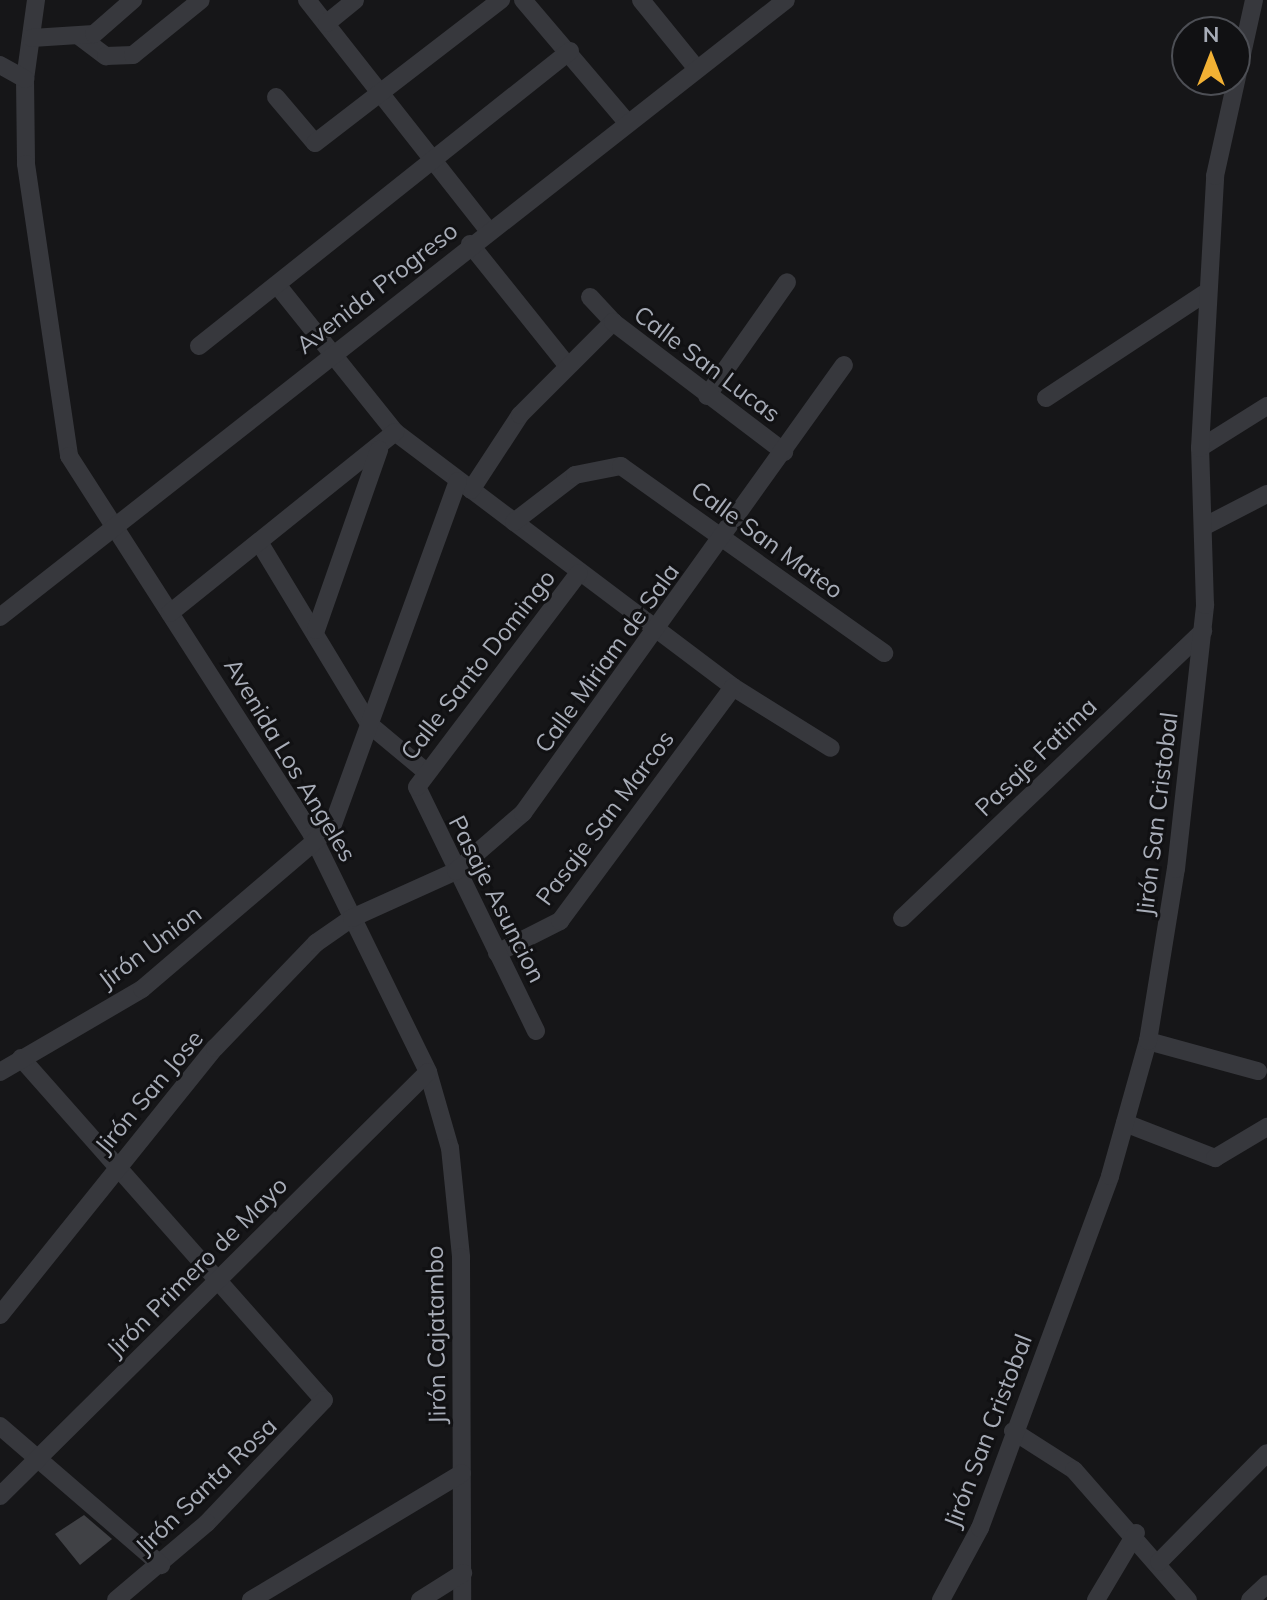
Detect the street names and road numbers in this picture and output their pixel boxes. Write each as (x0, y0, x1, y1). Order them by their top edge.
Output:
street label: Avenida Progreso (291, 216, 463, 360)
street label: Calle San Lucas (628, 300, 786, 428)
street label: Calle San Mateo (685, 475, 849, 605)
street label: Calle Miriam de Sala (529, 558, 685, 758)
street label: Calle Santo Domingo (395, 564, 561, 766)
street label: Avenida Los Angeles (218, 653, 362, 867)
street label: Pasaje Fatima (969, 692, 1103, 822)
street label: Jirón San Cristobal (1130, 711, 1184, 917)
street label: Pasaje San Marcos (530, 725, 680, 911)
street label: Pasaje Asuncion (443, 811, 551, 987)
street label: Jirón Union (93, 899, 207, 995)
street label: Jirón San Jose (89, 1024, 209, 1160)
street label: Jirón Primero de Mayo (101, 1171, 293, 1363)
street label: Jirón Cajatambo (420, 1245, 452, 1425)
street label: Jirón San Cristobal (938, 1330, 1038, 1532)
street label: Jirón Santa Rosa (129, 1411, 283, 1561)

